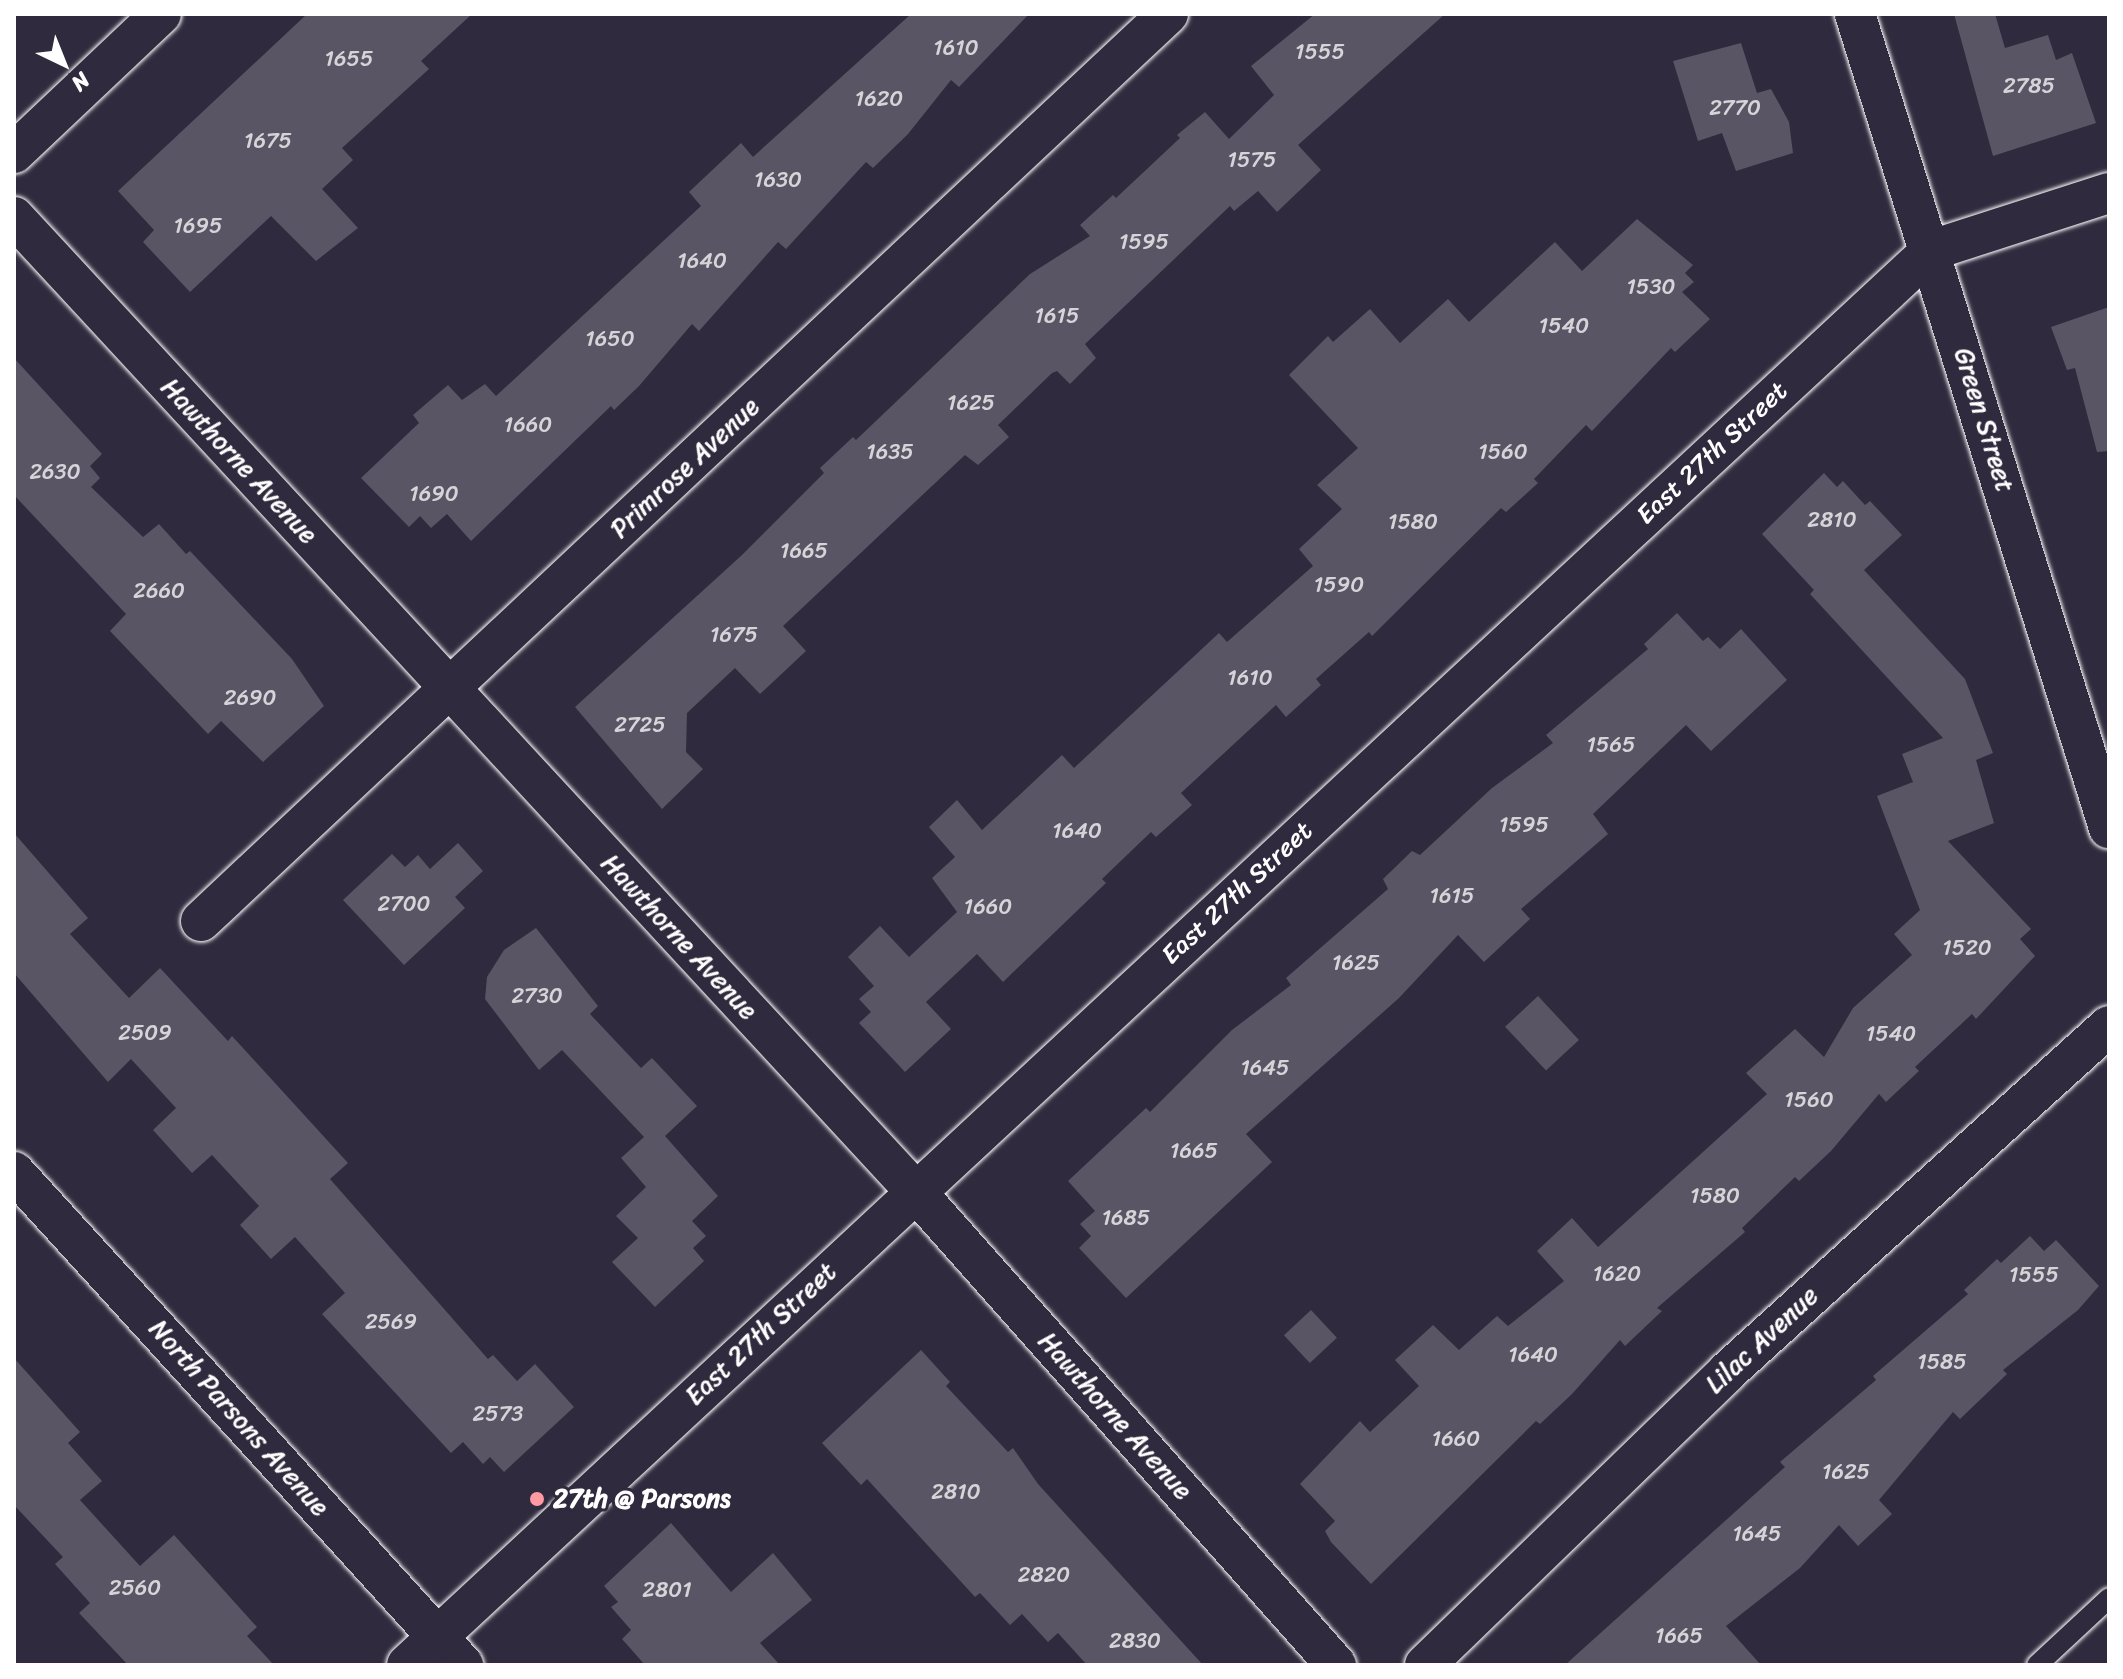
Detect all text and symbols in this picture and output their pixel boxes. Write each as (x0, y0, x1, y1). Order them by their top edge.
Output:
north arrow (24, 24, 104, 104)
house number: 1610 (933, 35, 979, 61)
house number: 1555 (1295, 39, 1345, 65)
house number: 1655 (325, 46, 373, 72)
text: N (62, 62, 100, 101)
house number: 2785 (2003, 73, 2055, 99)
house number: 1620 (855, 86, 903, 112)
house number: 2770 (1709, 95, 1761, 121)
house number: 1675 (244, 128, 292, 154)
house number: 1575 (1228, 147, 1276, 173)
house number: 1630 (754, 167, 802, 193)
house number: 1695 (174, 213, 222, 239)
house number: 1595 (1119, 229, 1169, 255)
house number: 1640 (677, 248, 727, 274)
house number: 1530 (1627, 274, 1675, 300)
house number: 1615 (1035, 303, 1079, 329)
house number: 1540 (1539, 313, 1589, 339)
house number: 1650 (585, 326, 635, 352)
street label: Green Street (1947, 344, 2021, 496)
street label: Hawthorne Avenue (154, 372, 324, 550)
street label: East 27th Street (1630, 375, 1794, 531)
house number: 1625 (947, 390, 995, 416)
street label: Primrose Avenue (604, 391, 766, 545)
house number: 1660 (504, 412, 552, 438)
house number: 1635 (866, 439, 914, 465)
house number: 1560 (1478, 439, 1528, 465)
house number: 2630 (29, 459, 81, 485)
house number: 1690 (409, 481, 459, 507)
house number: 2810 (1807, 507, 1857, 533)
house number: 1580 (1388, 509, 1438, 535)
house number: 1665 (780, 538, 828, 564)
house number: 1590 (1314, 572, 1364, 598)
house number: 2660 (133, 578, 185, 604)
house number: 1675 (710, 622, 758, 648)
house number: 1610 (1227, 665, 1273, 691)
house number: 2690 (224, 685, 276, 711)
house number: 2725 (614, 712, 666, 738)
house number: 1565 (1587, 732, 1635, 758)
house number: 1595 (1499, 812, 1549, 838)
street label: East 27th Street (1155, 815, 1319, 971)
house number: 1640 (1052, 818, 1102, 844)
street label: Hawthorne Avenue (594, 848, 764, 1026)
house number: 1615 (1430, 883, 1474, 909)
house number: 2700 (377, 891, 431, 917)
house number: 1660 (964, 894, 1012, 920)
house number: 1520 (1942, 935, 1992, 961)
house number: 1625 (1332, 950, 1380, 976)
house number: 2730 (511, 983, 563, 1009)
house number: 2509 (118, 1020, 172, 1046)
house number: 1540 (1866, 1021, 1916, 1047)
house number: 1645 (1240, 1055, 1290, 1081)
house number: 1560 (1784, 1087, 1834, 1113)
house number: 1665 (1170, 1138, 1218, 1164)
house number: 1580 (1690, 1183, 1740, 1209)
house number: 1685 (1102, 1205, 1150, 1231)
street label: East 27th Street (679, 1256, 843, 1412)
house number: 1620 (1593, 1261, 1641, 1287)
house number: 1555 (2009, 1262, 2059, 1288)
street label: Lilac Avenue (1699, 1280, 1825, 1400)
house number: 2569 (365, 1309, 417, 1335)
street label: North Parsons Avenue (142, 1313, 336, 1523)
street label: Hawthorne Avenue (1032, 1326, 1198, 1506)
house number: 1640 (1508, 1342, 1558, 1368)
house number: 1585 (1917, 1349, 1967, 1375)
house number: 2573 (473, 1401, 523, 1427)
house number: 1660 (1432, 1426, 1480, 1452)
house number: 1625 (1822, 1459, 1870, 1485)
house number: 2810 (931, 1479, 981, 1505)
place label: 27th @ Parsons (553, 1483, 732, 1515)
marker: 27th @ Parsons (528, 1490, 546, 1508)
house number: 1645 (1732, 1521, 1782, 1547)
house number: 2820 (1018, 1562, 1070, 1588)
house number: 2560 (109, 1575, 161, 1601)
house number: 2801 (642, 1577, 692, 1603)
house number: 1665 (1655, 1623, 1703, 1649)
house number: 2830 (1109, 1628, 1161, 1654)

